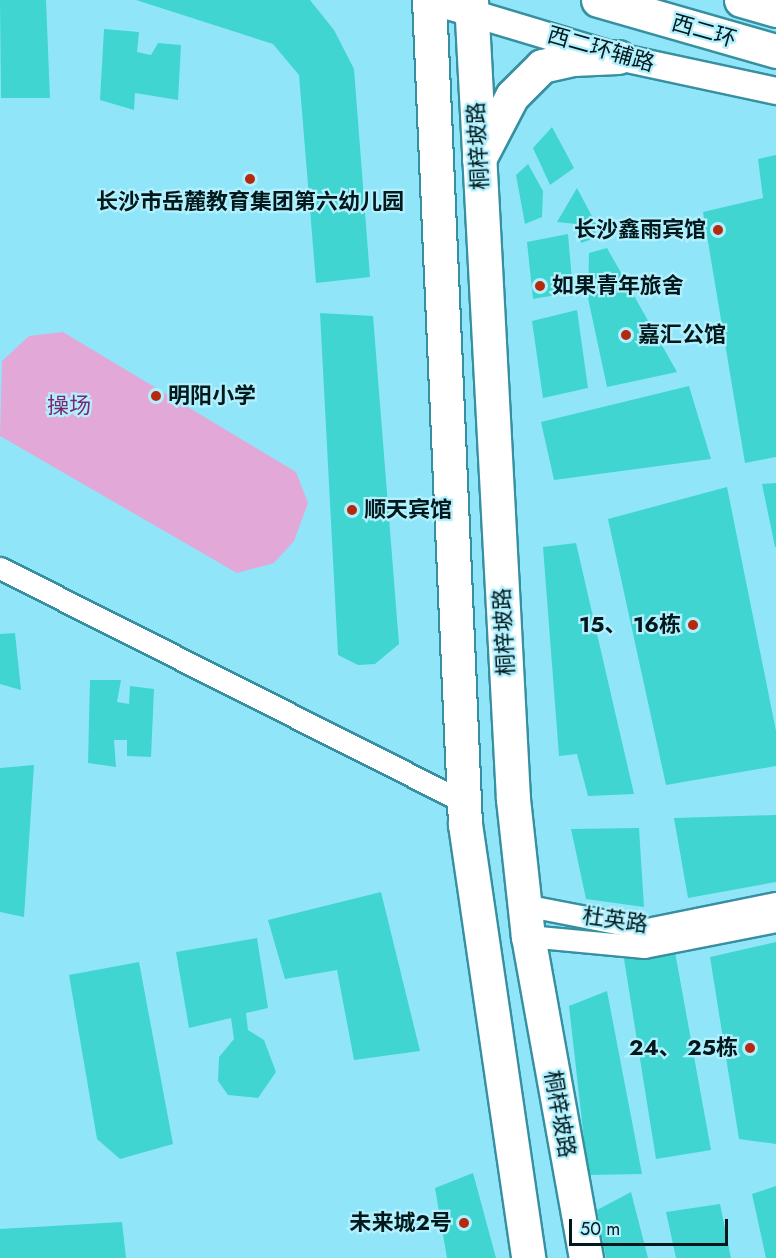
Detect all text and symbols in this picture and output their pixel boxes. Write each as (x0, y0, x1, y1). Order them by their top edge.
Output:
street label: 西二环 (669, 9, 739, 53)
street label: 西二环辅路 (544, 21, 658, 77)
street label: 桐梓坡路 (463, 101, 493, 191)
marker: 长沙市岳麓教育集团第六幼儿园 (243, 172, 257, 186)
place label: 长沙市岳麓教育集团第六幼儿园 (96, 189, 404, 215)
place label: 长沙鑫雨宾馆 (574, 217, 706, 243)
marker: 长沙鑫雨宾馆 (711, 223, 725, 237)
place label: 如果青年旅舍 (552, 273, 684, 299)
marker: 如果青年旅舍 (533, 279, 547, 293)
place label: 嘉汇公馆 (638, 322, 726, 348)
marker: 嘉汇公馆 (619, 328, 633, 342)
place label: 明阳小学 (168, 383, 256, 409)
marker: 明阳小学 (149, 389, 163, 403)
park label: 操场 (47, 393, 91, 419)
place label: 顺天宾馆 (364, 497, 452, 523)
marker: 顺天宾馆 (345, 503, 359, 517)
street label: 桐梓坡路 (489, 587, 519, 677)
place label: 15、 16栋 (579, 612, 681, 638)
marker: 15、 16栋 (686, 618, 700, 632)
street label: 杜英路 (580, 902, 650, 938)
place label: 24、 25栋 (629, 1035, 738, 1061)
marker: 24、 25栋 (743, 1041, 757, 1055)
street label: 桐梓坡路 (539, 1068, 581, 1160)
scale bar (572, 1207, 731, 1245)
place label: 未来城2号 (350, 1210, 452, 1236)
marker: 未来城2号 (457, 1216, 471, 1230)
text: 50 m (580, 1216, 620, 1242)

